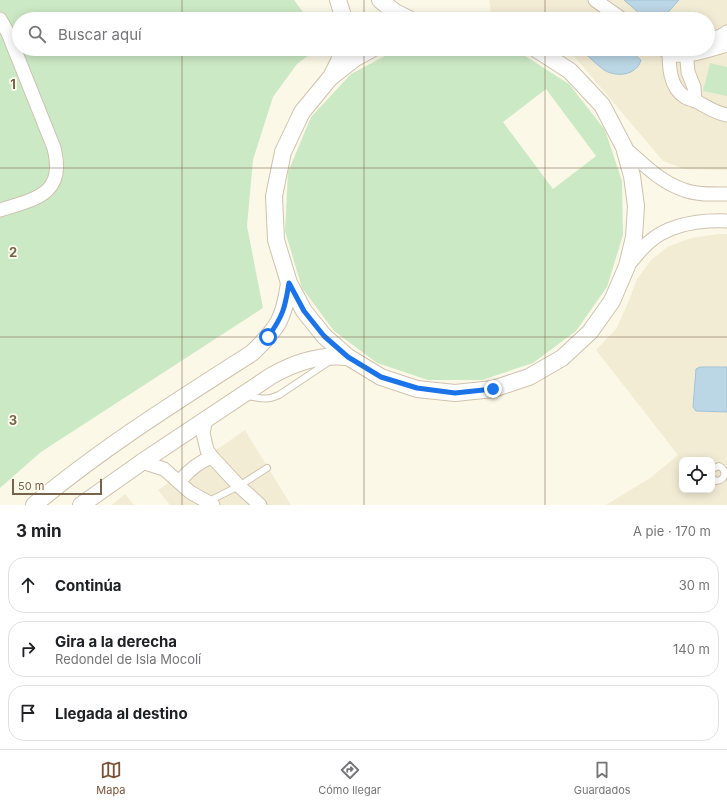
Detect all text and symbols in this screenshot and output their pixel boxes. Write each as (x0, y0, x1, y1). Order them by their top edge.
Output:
search box (12, 12, 715, 56)
icon: search (26, 23, 48, 45)
text: Buscar aquí (58, 25, 142, 44)
text: 1 (10, 76, 16, 92)
text: 2 (9, 244, 17, 260)
route start (259, 328, 277, 346)
route end (484, 380, 502, 398)
text: 3 (9, 412, 17, 428)
map controls (679, 457, 715, 493)
button: locate (679, 457, 715, 493)
scale bar (12, 477, 102, 496)
text: 50 m (18, 479, 44, 493)
text: 3 min (16, 521, 62, 541)
text: A pie · 170 m (633, 523, 711, 539)
icon: ahead (17, 574, 39, 596)
text: Continúa (55, 576, 122, 595)
text: 30 m (679, 577, 710, 593)
text: Gira a la derecha (55, 632, 177, 651)
icon: right (17, 638, 39, 660)
text: 140 m (673, 641, 710, 657)
text: Redondel de Isla Mocolí (55, 651, 201, 667)
icon: arrive (17, 702, 39, 724)
text: Llegada al destino (55, 704, 188, 723)
tab: Mapa (96, 759, 126, 797)
tab: Cómo llegar (318, 759, 381, 797)
tab: Guardados (574, 759, 631, 797)

